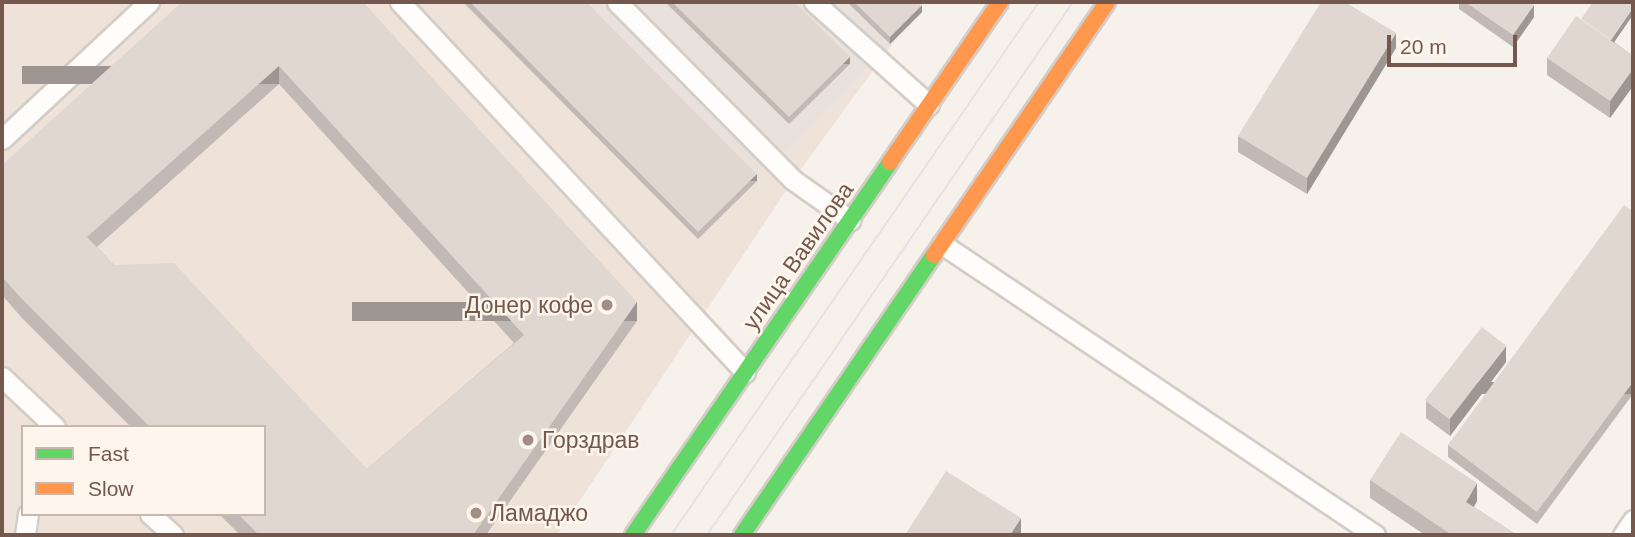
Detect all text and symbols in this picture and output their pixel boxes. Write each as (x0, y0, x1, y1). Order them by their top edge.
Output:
scale bar (1390, 21, 1520, 65)
text: 20 m (1400, 35, 1447, 58)
street label: улица Вавилова (737, 177, 859, 335)
place label: Донер кофе (465, 291, 593, 319)
marker: Донер кофе (599, 297, 615, 313)
legend (21, 425, 266, 516)
place label: Горздрав (542, 426, 640, 454)
marker: Горздрав (520, 432, 536, 448)
text: Fast (88, 442, 129, 465)
text: Slow (88, 477, 134, 500)
place label: Ламаджо (490, 499, 588, 527)
marker: Ламаджо (468, 505, 484, 521)

